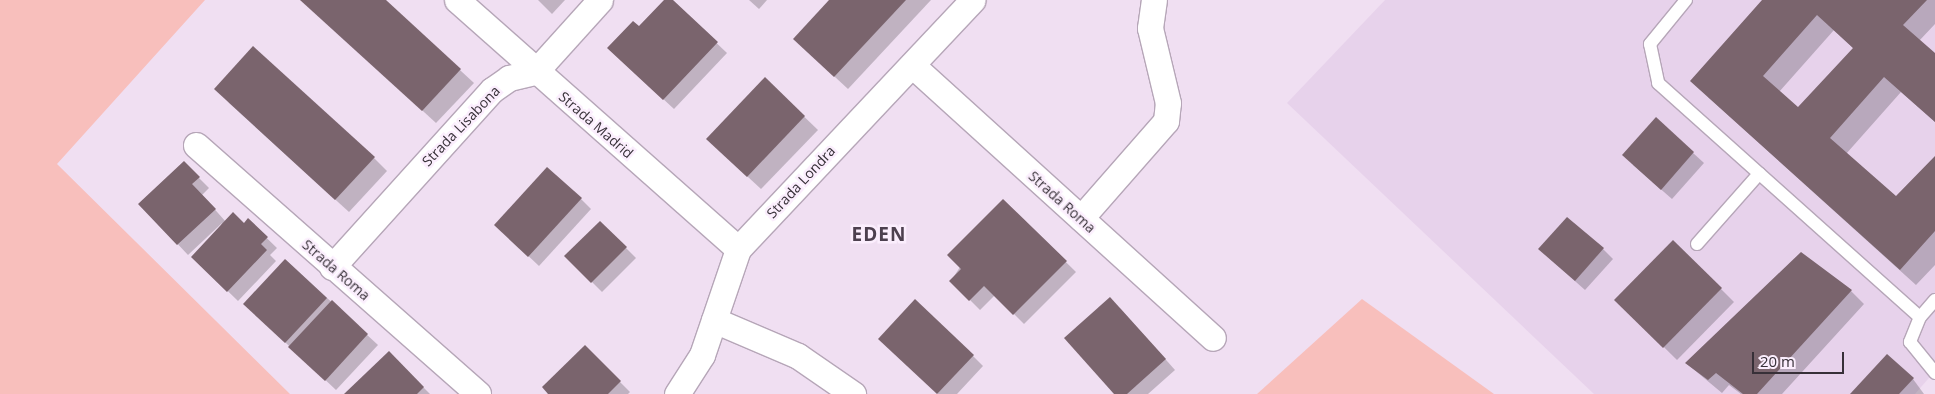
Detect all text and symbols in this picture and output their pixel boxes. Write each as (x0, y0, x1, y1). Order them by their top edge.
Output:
street label: Strada Lisabona (419, 82, 503, 170)
street label: Strada Madrid (555, 88, 637, 162)
street label: Strada Londra (763, 142, 839, 222)
street label: Strada Roma (1025, 168, 1099, 236)
district label: EDEN (851, 224, 907, 246)
street label: Strada Roma (299, 236, 373, 304)
scale bar (1755, 342, 1848, 374)
text: 20 m (1760, 351, 1795, 371)

